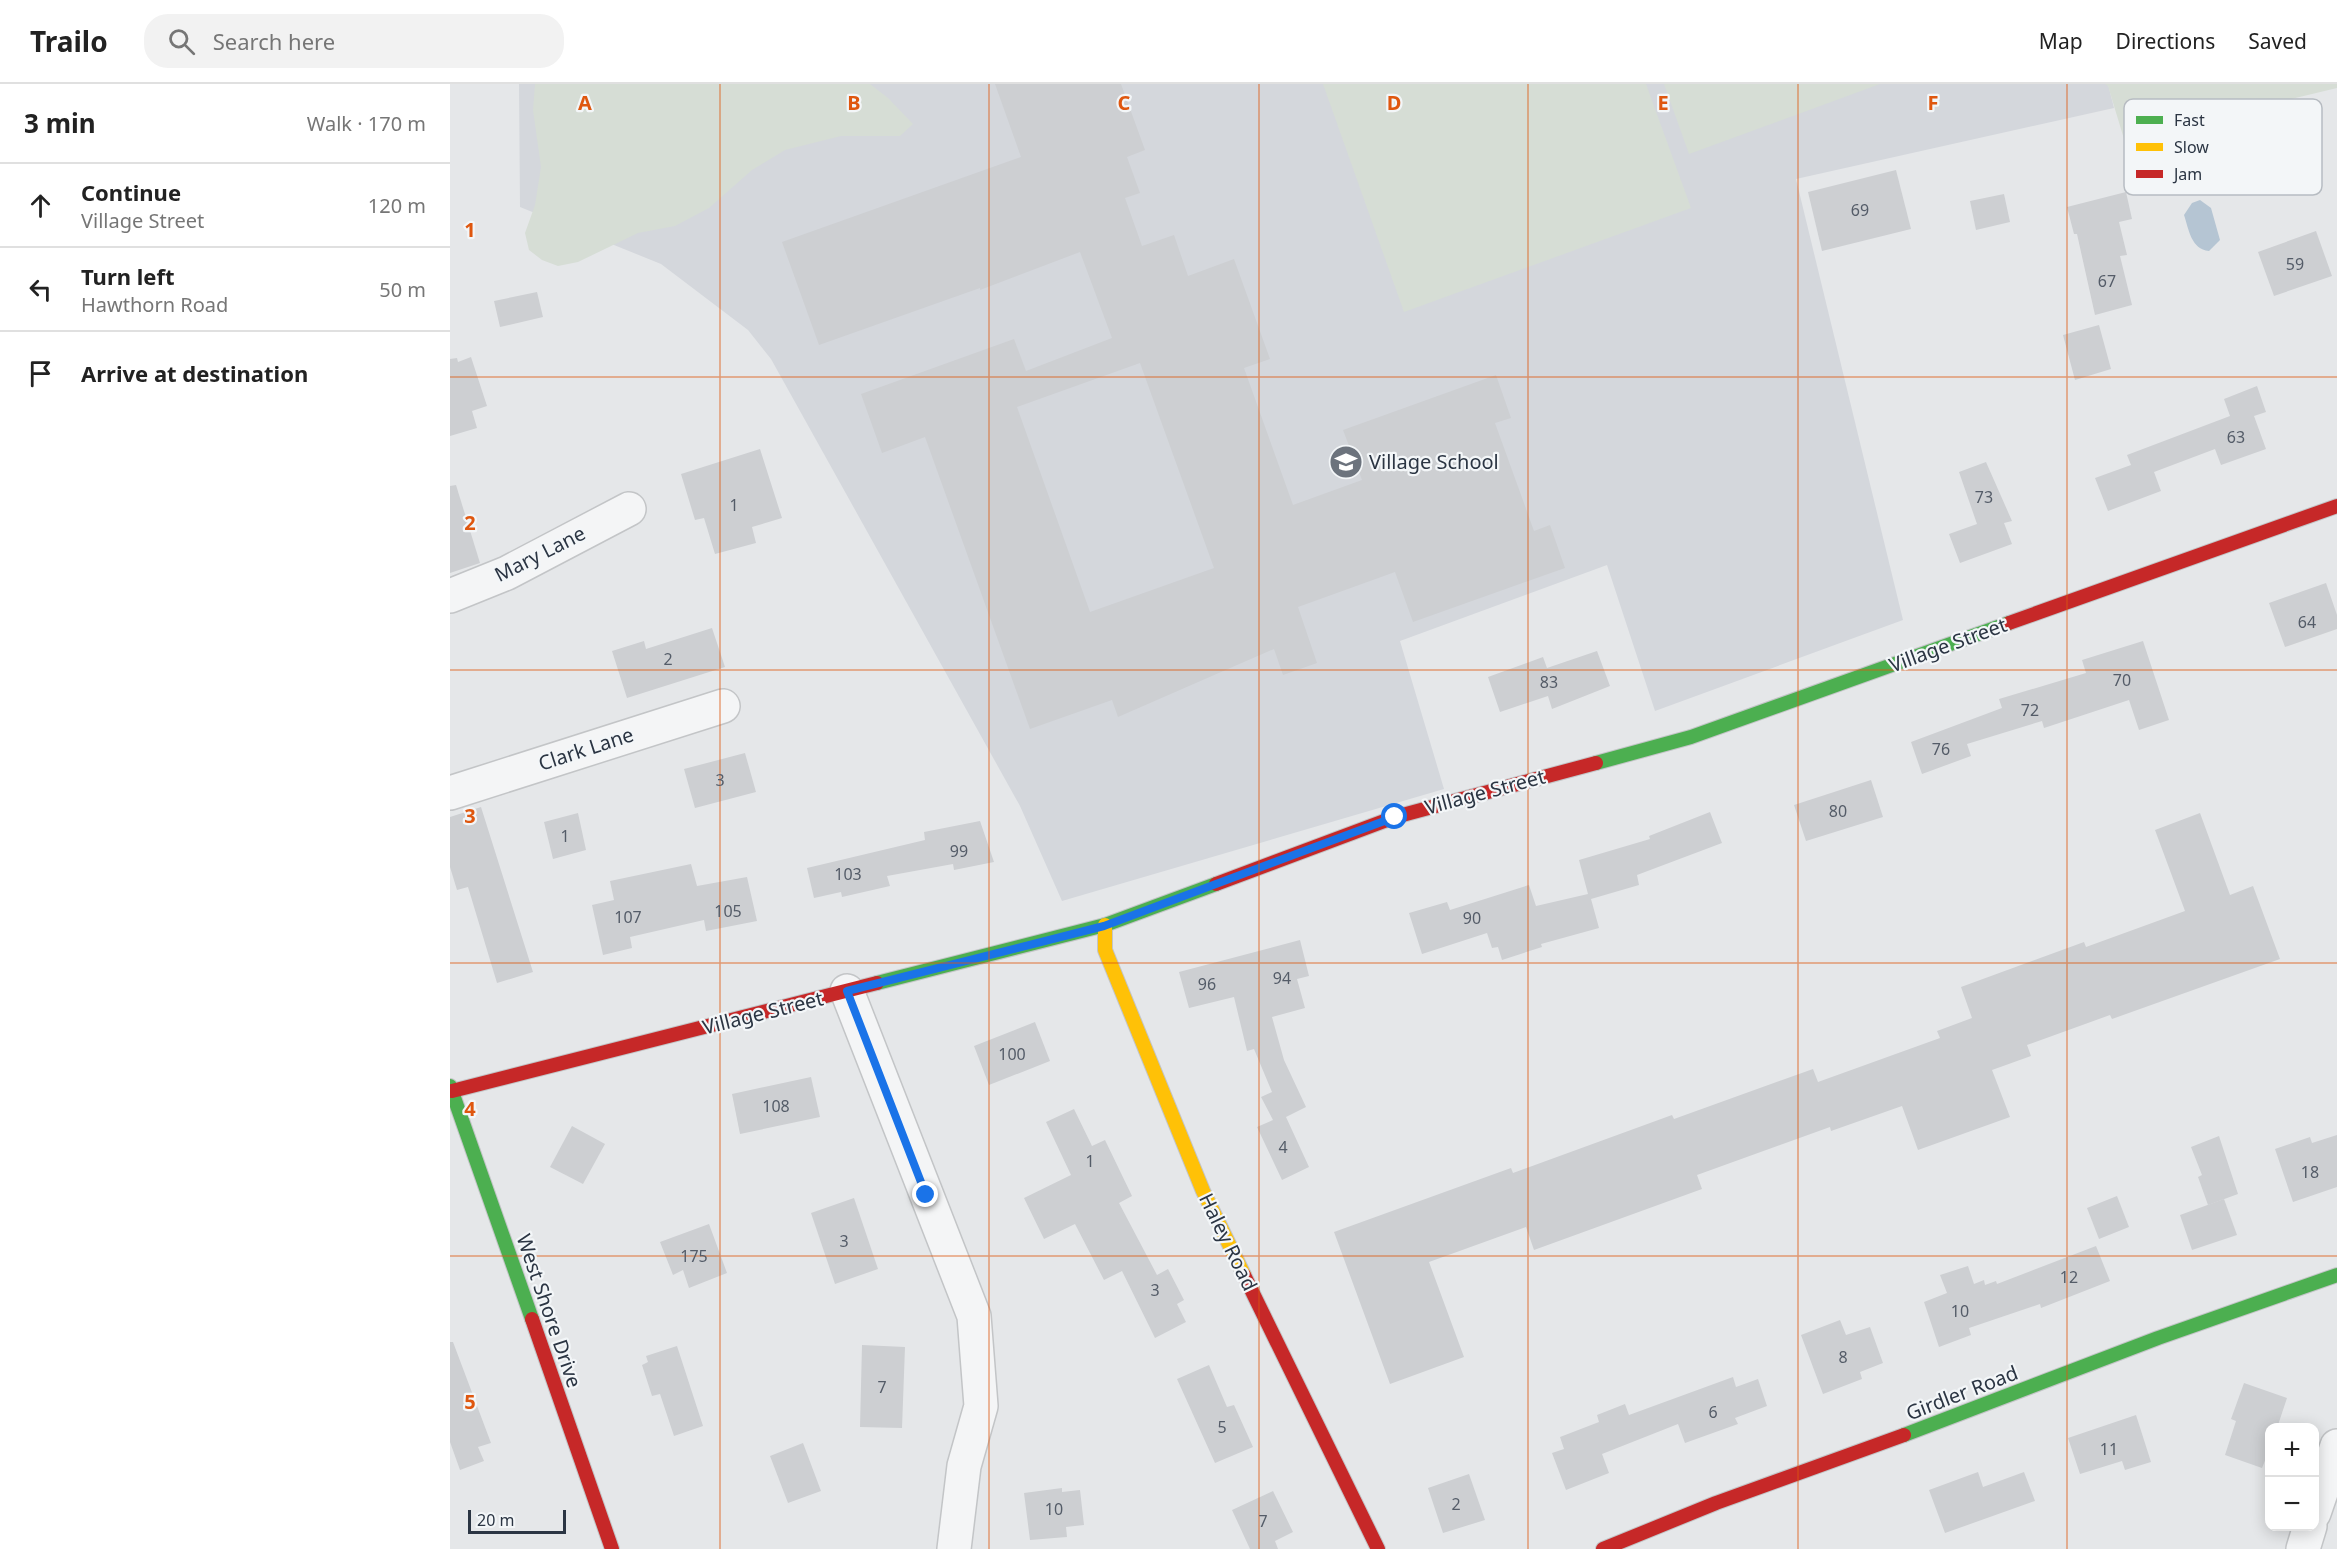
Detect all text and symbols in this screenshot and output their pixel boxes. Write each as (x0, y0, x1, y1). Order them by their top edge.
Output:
search box (144, 14, 564, 68)
text: Trailo (30, 22, 108, 60)
icon: search (165, 25, 198, 58)
text: Search here (213, 26, 335, 56)
text: Map (2039, 27, 2083, 55)
text: Directions (2116, 27, 2215, 55)
text: Saved (2248, 27, 2307, 55)
text: A (578, 89, 592, 116)
text: B (847, 89, 861, 116)
text: C (1118, 89, 1131, 116)
text: D (1387, 89, 1401, 116)
text: E (1657, 89, 1669, 116)
text: F (1928, 89, 1938, 116)
legend (2124, 99, 2322, 195)
text: 3 min (24, 105, 96, 141)
text: Fast (2174, 109, 2205, 131)
text: Walk · 170 m (307, 110, 426, 137)
text: Slow (2174, 136, 2209, 158)
text: Jam (2172, 163, 2202, 185)
text: Continue (81, 177, 181, 207)
icon: ahead (24, 189, 57, 222)
text: 120 m (368, 192, 426, 219)
house number: 69 (1851, 199, 1869, 221)
text: Village Street (81, 207, 204, 234)
text: 1 (464, 216, 476, 243)
house number: 59 (2286, 253, 2304, 275)
text: Turn left (81, 261, 175, 291)
house number: 67 (2098, 270, 2116, 292)
icon: left (24, 273, 57, 306)
text: 50 m (379, 276, 426, 303)
text: Hawthorn Road (81, 291, 228, 318)
icon: arrive (24, 357, 57, 390)
text: Arrive at destination (81, 358, 308, 388)
house number: 63 (2227, 426, 2245, 448)
school or university icon: Village School (1328, 444, 1364, 480)
place label: Village School (1369, 448, 1499, 475)
house number: 73 (1975, 486, 1993, 508)
house number: 1 (729, 494, 739, 516)
text: 2 (464, 509, 476, 536)
street label: Mary Lane (490, 519, 590, 588)
street label: Village Street (1885, 611, 2010, 678)
house number: 64 (2298, 611, 2316, 633)
house number: 2 (663, 648, 673, 670)
house number: 70 (2113, 669, 2131, 691)
house number: 83 (1540, 671, 1558, 693)
house number: 72 (2021, 699, 2039, 721)
street label: Clark Lane (535, 720, 637, 777)
house number: 76 (1932, 738, 1950, 760)
street label: Village Street (1422, 763, 1548, 821)
house number: 3 (715, 769, 725, 791)
house number: 80 (1829, 800, 1847, 822)
text: 3 (464, 802, 476, 829)
route start (1381, 803, 1407, 829)
house number: 1 (560, 825, 570, 847)
house number: 99 (950, 840, 968, 862)
house number: 103 (834, 863, 862, 885)
house number: 105 (714, 900, 742, 922)
house number: 107 (614, 906, 642, 928)
house number: 90 (1463, 907, 1481, 929)
house number: 94 (1273, 967, 1291, 989)
house number: 96 (1198, 973, 1216, 995)
street label: Village Street (700, 984, 826, 1041)
house number: 100 (998, 1043, 1026, 1065)
text: 4 (464, 1095, 476, 1122)
house number: 108 (762, 1095, 790, 1117)
house number: 4 (1278, 1136, 1288, 1158)
house number: 1 (1085, 1150, 1095, 1172)
house number: 18 (2301, 1161, 2319, 1183)
route end (912, 1181, 938, 1207)
street label: Haley Road (1193, 1188, 1264, 1295)
street label: West Shore Drive (511, 1230, 588, 1391)
house number: 3 (839, 1230, 849, 1252)
house number: 175 (680, 1245, 708, 1267)
house number: 12 (2060, 1266, 2078, 1288)
house number: 3 (1150, 1279, 1160, 1301)
house number: 10 (1951, 1300, 1969, 1322)
house number: 8 (1838, 1346, 1848, 1368)
street label: Girdler Road (1902, 1359, 2022, 1426)
house number: 7 (877, 1376, 887, 1398)
text: 5 (464, 1388, 476, 1415)
house number: 6 (1708, 1401, 1718, 1423)
house number: 5 (1217, 1416, 1227, 1438)
map controls (2265, 1423, 2319, 1531)
button: + (2265, 1423, 2319, 1477)
house number: 11 (2100, 1438, 2118, 1460)
button: − (2265, 1477, 2319, 1531)
house number: 2 (1451, 1493, 1461, 1515)
house number: 10 (1045, 1498, 1063, 1520)
scale bar (468, 1507, 566, 1534)
text: 20 m (477, 1509, 514, 1531)
house number: 7 (1258, 1510, 1268, 1532)

